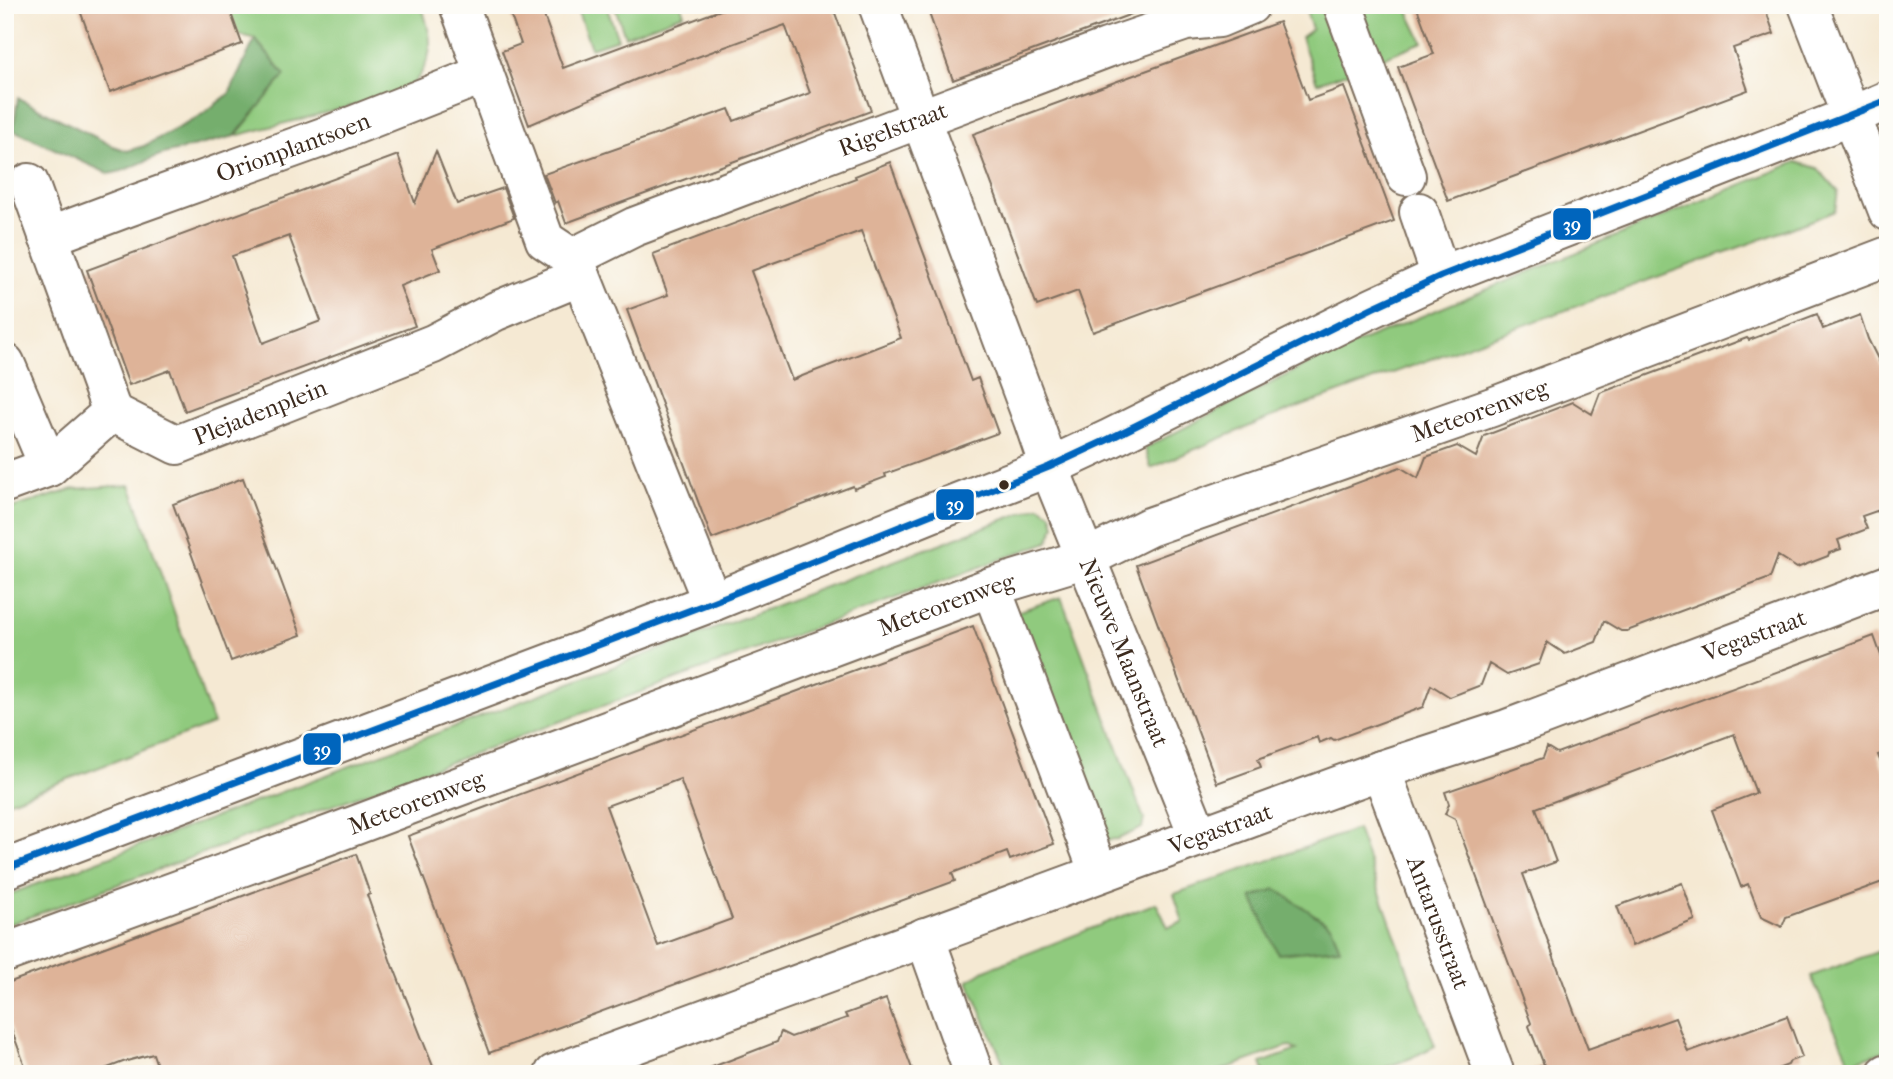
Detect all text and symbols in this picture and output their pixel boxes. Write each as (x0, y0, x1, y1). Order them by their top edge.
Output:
street label: Rigelstraat (834, 96, 951, 162)
street label: Orionplantsoen (212, 106, 374, 188)
line badge: 39 (1552, 207, 1592, 241)
text: 39 (1563, 214, 1581, 236)
street label: Meteorenweg (1408, 372, 1553, 448)
street label: Plejadenplein (190, 373, 331, 451)
unlabelled marker (997, 478, 1011, 492)
line badge: 39 (935, 488, 975, 521)
text: 39 (946, 494, 964, 516)
street label: Nieuwe Maanstraat (1074, 554, 1175, 752)
street label: Meteorenweg (874, 566, 1019, 642)
street label: Vegastraat (1698, 603, 1810, 668)
line badge: 39 (302, 732, 342, 766)
text: 39 (313, 739, 331, 761)
street label: Meteorenweg (344, 764, 490, 841)
street label: Vegastraat (1164, 797, 1277, 861)
street label: Antarusstraat (1400, 851, 1476, 994)

